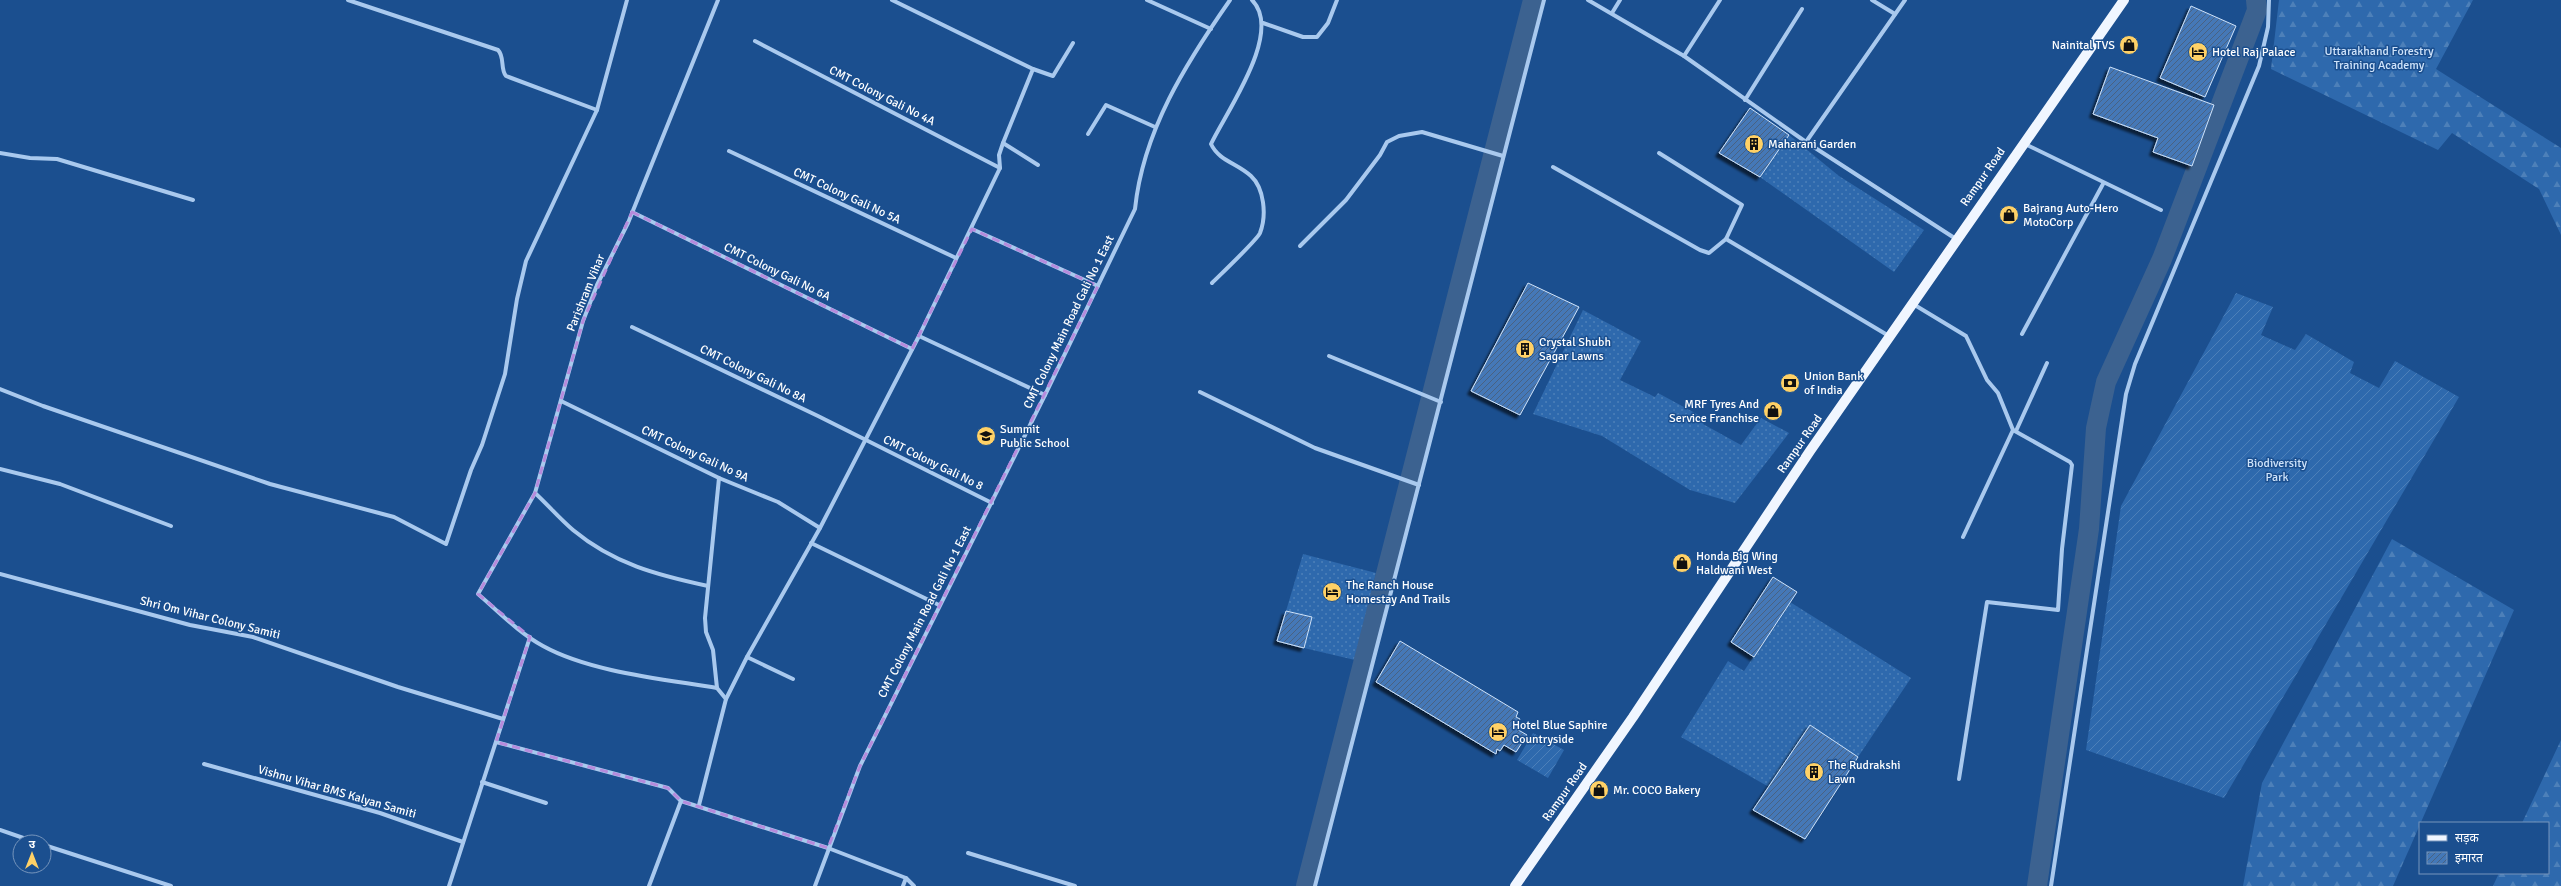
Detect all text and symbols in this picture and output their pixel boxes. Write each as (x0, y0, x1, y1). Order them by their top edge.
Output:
shop icon: Nainital TVS (2118, 34, 2140, 56)
place label: Nainital TVS (2052, 38, 2115, 53)
hotel icon: Hotel Raj Palace (2187, 41, 2209, 63)
park label: Uttarakhand Forestry Training Academy (2324, 44, 2434, 73)
place label: Hotel Raj Palace (2212, 45, 2296, 60)
street label: CMT Colony Gali No 4A (826, 63, 938, 130)
building icon: Maharani Garden (1743, 133, 1765, 155)
place label: Maharani Garden (1768, 137, 1856, 152)
street label: Rampur Road (1957, 145, 2009, 209)
street label: CMT Colony Gali No 5A (791, 164, 904, 228)
place label: Bajrang Auto-Hero MotoCorp (2023, 201, 2118, 230)
shop icon: Bajrang Auto-Hero MotoCorp (1998, 204, 2020, 226)
street label: CMT Colony Main Road Gali No 1 East (1020, 233, 1118, 411)
street label: CMT Colony Gali No 6A (721, 240, 833, 305)
street label: Parishram Vihar (564, 252, 609, 334)
place label: Crystal Shubh Sagar Lawns (1539, 335, 1611, 364)
building icon: Crystal Shubh Sagar Lawns (1514, 338, 1536, 360)
street label: CMT Colony Gali No 8A (697, 342, 809, 407)
place label: Union Bank of India (1804, 369, 1863, 398)
bank icon: Union Bank of India (1779, 372, 1801, 394)
place label: MRF Tyres And Service Franchise (1669, 397, 1759, 426)
shop icon: MRF Tyres And Service Franchise (1762, 400, 1784, 422)
street label: Rampur Road (1774, 412, 1826, 476)
street label: CMT Colony Gali No 9A (639, 422, 752, 486)
place label: Summit Public School (1000, 422, 1070, 451)
school or university icon: Summit Public School (975, 425, 997, 447)
street label: CMT Colony Gali No 8 (880, 432, 986, 494)
park label: Biodiversity Park (2247, 456, 2308, 485)
street label: CMT Colony Main Road Gali No 1 East (875, 523, 975, 701)
place label: Honda Big Wing Haldwani West (1696, 549, 1778, 578)
shop icon: Honda Big Wing Haldwani West (1671, 552, 1693, 574)
place label: The Ranch House Homestay And Trails (1346, 578, 1450, 607)
hotel icon: The Ranch House Homestay And Trails (1321, 581, 1343, 603)
street label: Shri Om Vihar Colony Samiti (138, 593, 282, 643)
place label: Hotel Blue Saphire Countryside (1512, 718, 1607, 747)
hotel icon: Hotel Blue Saphire Countryside (1487, 721, 1509, 743)
place label: The Rudrakshi Lawn (1828, 758, 1900, 787)
street label: Rampur Road (1539, 760, 1591, 824)
building icon: The Rudrakshi Lawn (1803, 761, 1825, 783)
street label: Vishnu Vihar BMS Kalyan Samiti (256, 762, 418, 822)
shop icon: Mr. COCO Bakery (1588, 779, 1610, 801)
place label: Mr. COCO Bakery (1613, 783, 1701, 798)
legend (2419, 822, 2549, 874)
text: सड़क (2455, 831, 2480, 846)
north arrow (12, 834, 52, 874)
text: उ (29, 838, 36, 851)
text: इमारत (2455, 851, 2484, 866)

